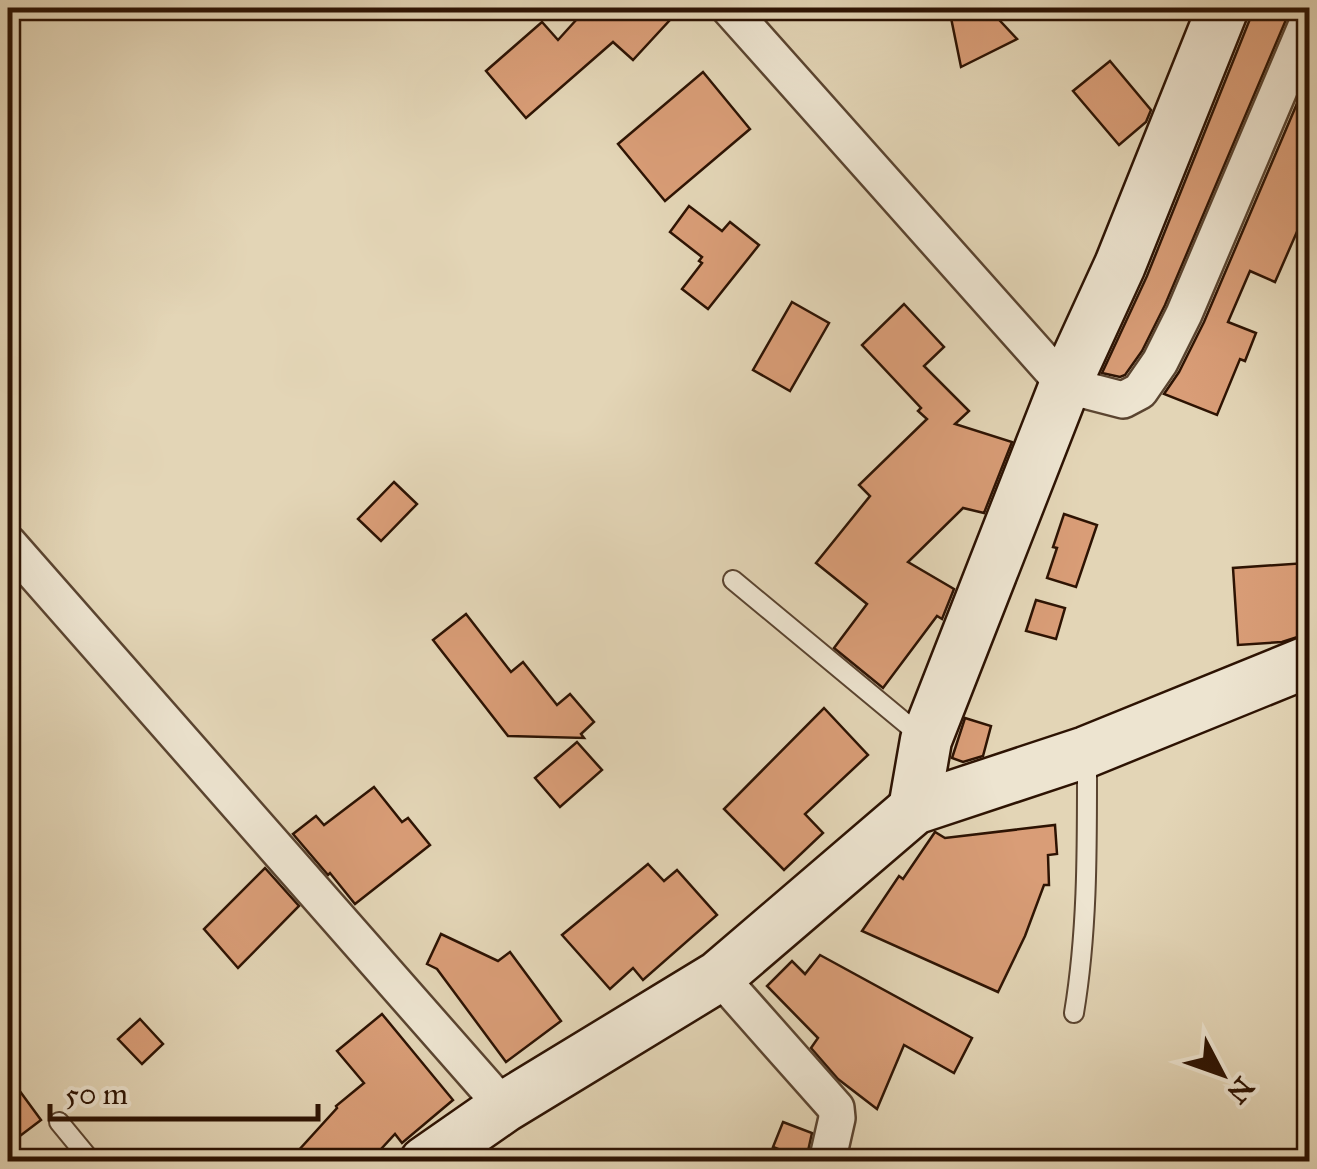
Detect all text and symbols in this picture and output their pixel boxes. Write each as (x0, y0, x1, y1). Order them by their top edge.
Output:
north arrow (1172, 1024, 1272, 1124)
scale bar (50, 1059, 318, 1121)
text: N (1219, 1070, 1261, 1111)
text: 50 m (65, 1076, 128, 1112)

